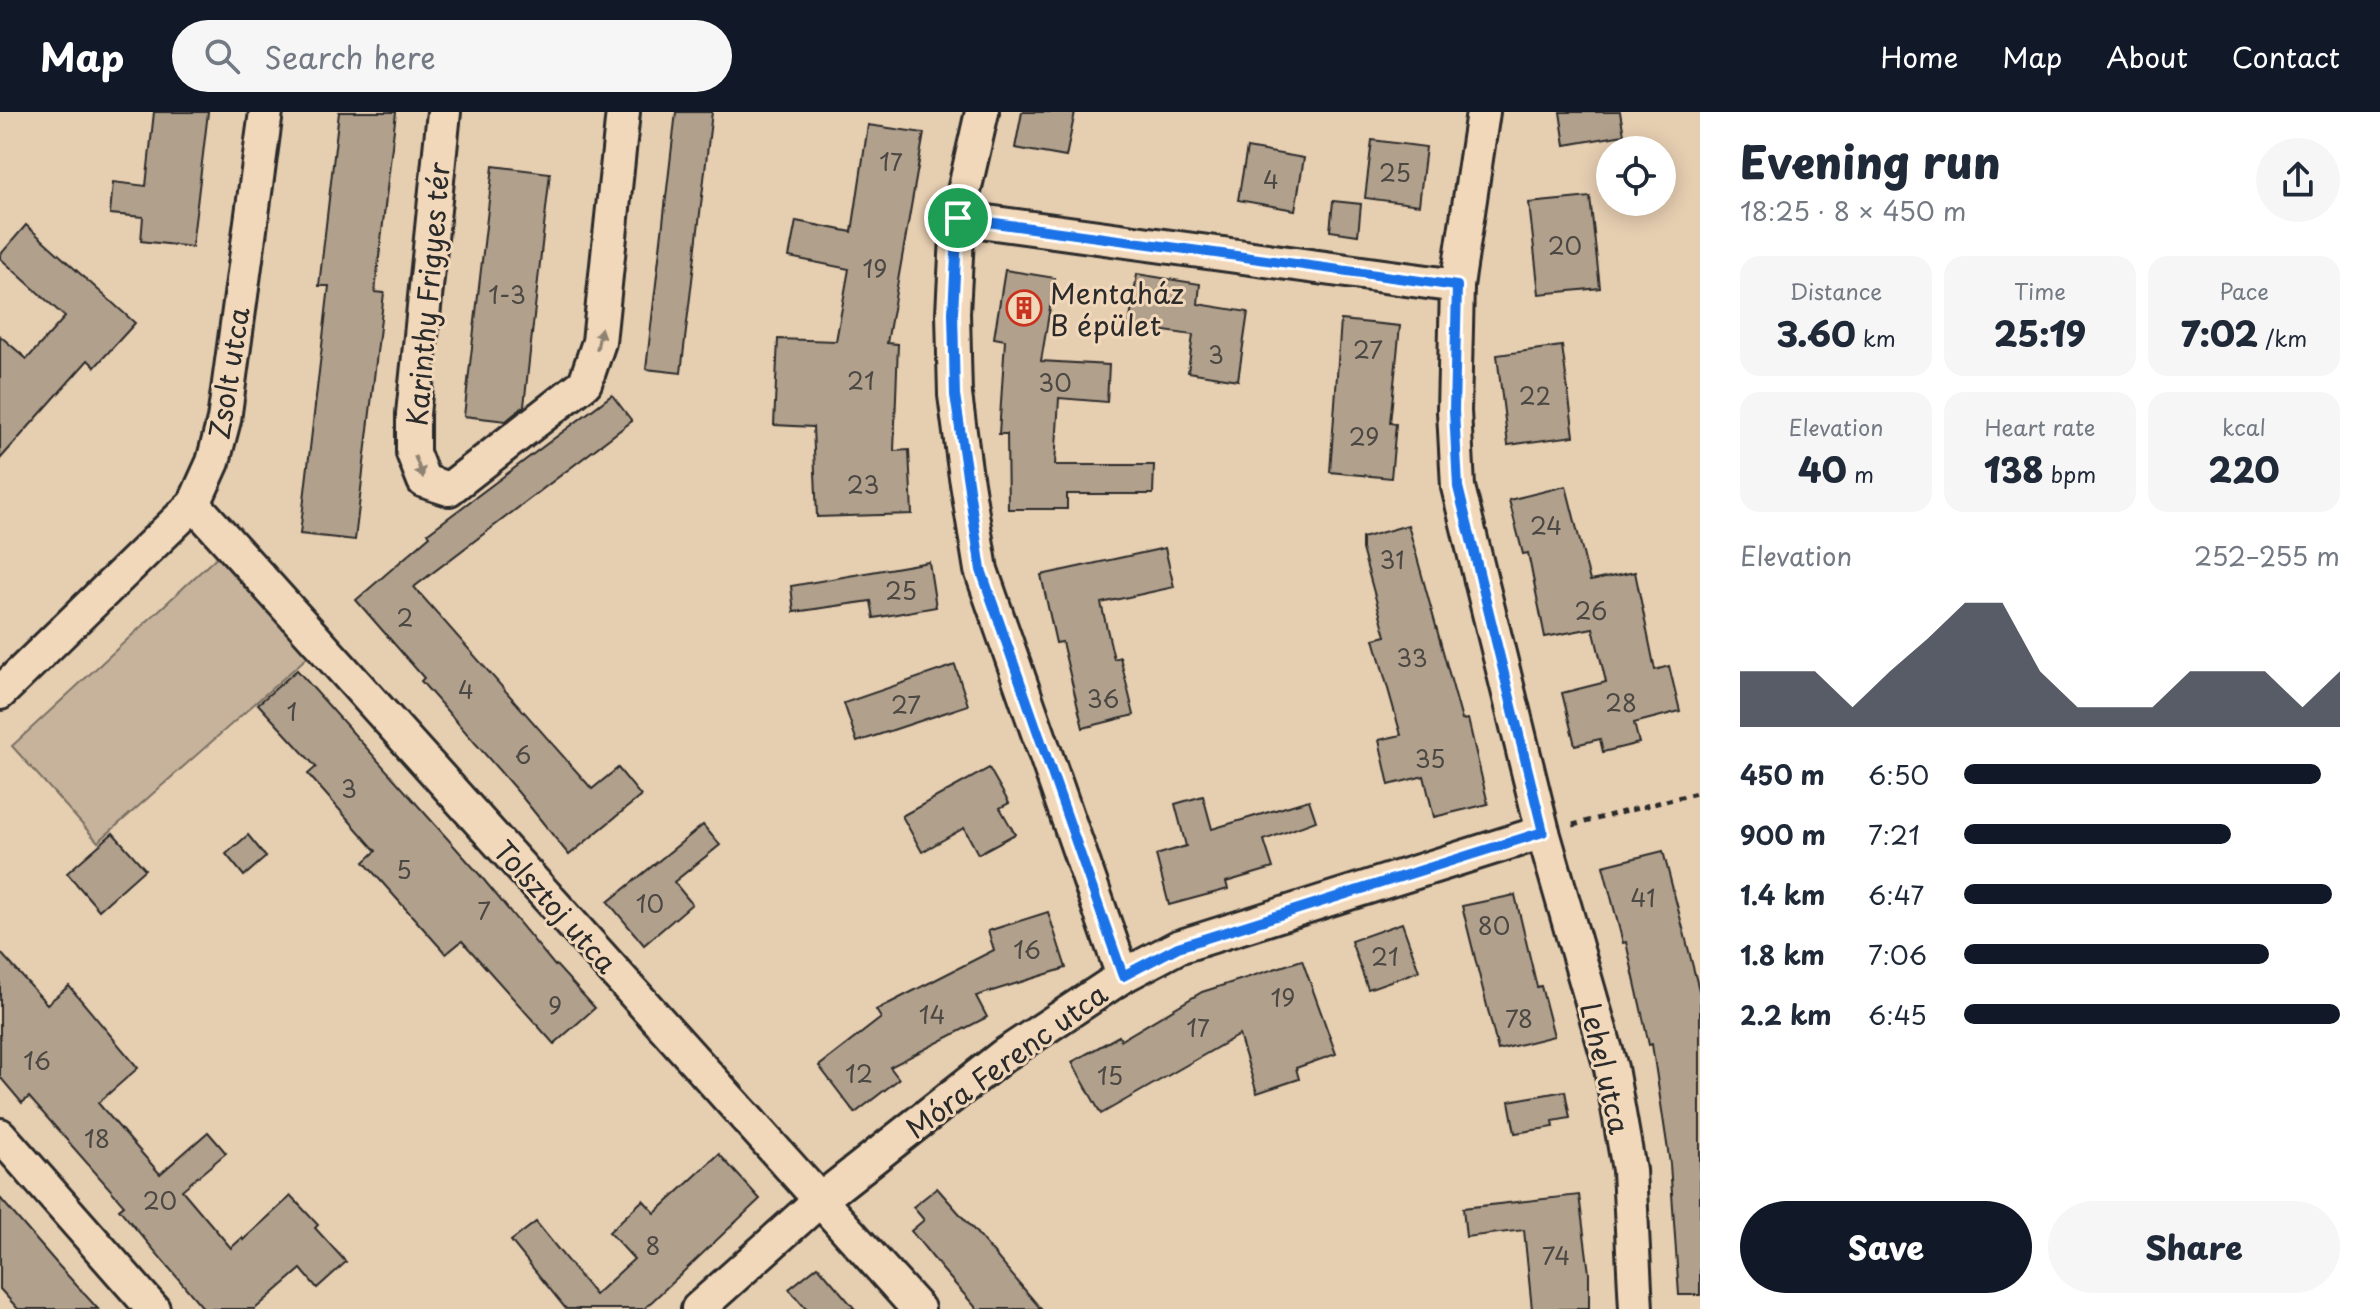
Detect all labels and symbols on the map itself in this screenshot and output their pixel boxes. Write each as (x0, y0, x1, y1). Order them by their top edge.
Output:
house number: 17 (879, 143, 903, 179)
house number: 25 (1379, 154, 1411, 190)
street label: Karinthy Frigyes tér (394, 160, 460, 428)
house number: 4 (1263, 161, 1279, 197)
pin (924, 184, 992, 252)
house number: 20 (1548, 227, 1582, 263)
house number: 19 (863, 250, 887, 286)
place label: Mentaház B épület (1050, 271, 1184, 346)
house number: 1-3 (488, 276, 526, 312)
building icon: Mentaház B épület (1005, 289, 1043, 327)
street label: Zsolt utca (196, 303, 260, 442)
one-way arrow (593, 326, 605, 351)
house number: 27 (1353, 331, 1383, 367)
house number: 3 (1208, 336, 1224, 372)
house number: 21 (847, 362, 875, 398)
house number: 30 (1038, 364, 1072, 400)
house number: 22 (1519, 377, 1551, 413)
house number: 29 (1349, 418, 1379, 454)
one-way arrow (413, 455, 426, 479)
house number: 23 (847, 466, 879, 502)
house number: 24 (1530, 507, 1562, 543)
house number: 31 (1379, 541, 1405, 577)
house number: 25 (885, 572, 917, 608)
house number: 26 (1575, 592, 1607, 628)
house number: 2 (397, 599, 414, 635)
house number: 33 (1396, 639, 1428, 675)
house number: 4 (458, 671, 474, 707)
house number: 36 (1087, 680, 1119, 716)
house number: 28 (1605, 684, 1637, 720)
house number: 27 (891, 686, 921, 722)
house number: 1 (287, 693, 297, 729)
house number: 6 (515, 736, 531, 772)
house number: 35 (1415, 740, 1445, 776)
house number: 3 (341, 770, 357, 806)
street label: Tolsztoj utca (484, 830, 628, 983)
house number: 5 (396, 851, 412, 887)
house number: 41 (1630, 879, 1656, 915)
house number: 10 (636, 885, 664, 921)
house number: 7 (477, 892, 491, 928)
house number: 80 (1478, 907, 1510, 943)
house number: 16 (1013, 931, 1041, 967)
house number: 21 (1371, 938, 1399, 974)
street label: Móra Ferenc utca (896, 972, 1116, 1148)
house number: 19 (1271, 979, 1295, 1015)
house number: 9 (548, 987, 562, 1023)
house number: 14 (919, 996, 945, 1032)
street label: Lehel utca (1570, 998, 1642, 1138)
house number: 78 (1505, 1000, 1533, 1036)
house number: 17 (1186, 1009, 1210, 1045)
house number: 16 (23, 1042, 51, 1078)
house number: 12 (845, 1055, 873, 1091)
house number: 15 (1097, 1057, 1123, 1093)
house number: 18 (84, 1120, 110, 1156)
house number: 20 (143, 1182, 177, 1218)
house number: 8 (646, 1227, 661, 1263)
house number: 74 (1542, 1237, 1570, 1273)

